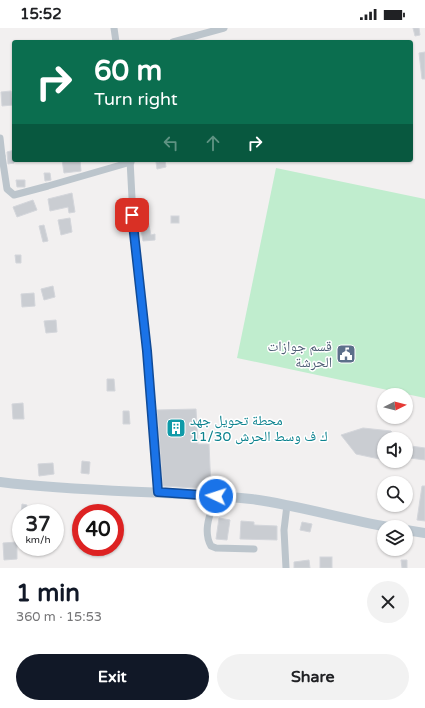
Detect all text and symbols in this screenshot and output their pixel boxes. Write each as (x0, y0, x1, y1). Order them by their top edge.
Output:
text: 15:52 (20, 5, 62, 23)
text: 60 m (94, 54, 162, 88)
icon: right (28, 56, 80, 108)
text: Turn right (94, 88, 178, 110)
icon: left (160, 132, 182, 154)
icon: ahead (202, 132, 224, 154)
icon: right (244, 132, 266, 154)
pin (115, 198, 149, 232)
icon: arrive (121, 204, 143, 226)
place label: قسم جوازات الحرشة (267, 338, 332, 371)
public building icon: قسم جوازات الحرشة (335, 343, 357, 365)
north arrow (377, 388, 413, 424)
map controls (377, 388, 413, 556)
place label: محطة تحويل جهد 11/30 ك ف وسط الحرش (190, 412, 328, 445)
building icon: محطة تحويل جهد 11/30 ك ف وسط الحرش (165, 417, 187, 439)
button: sound (377, 432, 413, 468)
position arrow (195, 475, 237, 517)
button: search (377, 476, 413, 512)
speed limit sign: 40 (72, 504, 124, 556)
text: 37 (25, 513, 51, 537)
button: layers (377, 520, 413, 556)
text: km/h (25, 534, 51, 546)
text: 1 min (16, 579, 80, 608)
button: close (367, 581, 409, 623)
text: 360 m · 15:53 (16, 609, 102, 625)
button: Exit (16, 654, 209, 700)
button: Share (217, 654, 409, 700)

